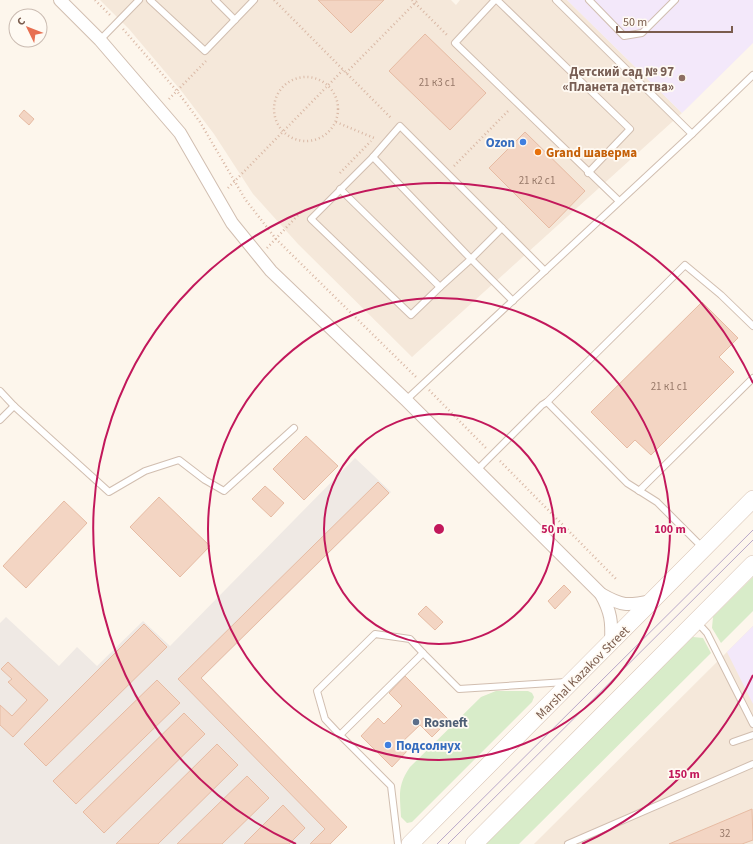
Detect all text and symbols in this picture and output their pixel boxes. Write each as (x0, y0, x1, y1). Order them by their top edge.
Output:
north arrow (8, 8, 48, 48)
scale bar (617, 8, 732, 34)
text: С (13, 14, 29, 29)
text: 50 m (623, 14, 647, 31)
place label: Детский сад № 97 «Планета детства» (562, 63, 674, 96)
marker: Детский сад № 97 «Планета детства» (677, 73, 687, 83)
house number: 21 к3 с1 (419, 75, 455, 90)
place label: Ozon (486, 134, 515, 152)
marker: Ozon (518, 137, 528, 147)
place label: Grand шаверма (546, 144, 637, 162)
marker: Grand шаверма (533, 147, 543, 157)
house number: 21 к2 с1 (519, 173, 555, 188)
house number: 21 к1 с1 (651, 379, 687, 394)
text: 50 m (541, 521, 567, 538)
text: 100 m (654, 521, 686, 538)
centre of rings (432, 522, 446, 536)
street label: Marshal Kazakov Street (532, 621, 634, 724)
place label: Rosneft (424, 714, 468, 732)
marker: Rosneft (411, 717, 421, 727)
place label: Подсолнух (396, 737, 461, 755)
marker: Подсолнух (383, 740, 393, 750)
text: 150 m (668, 766, 700, 783)
house number: 32 (720, 826, 730, 841)

